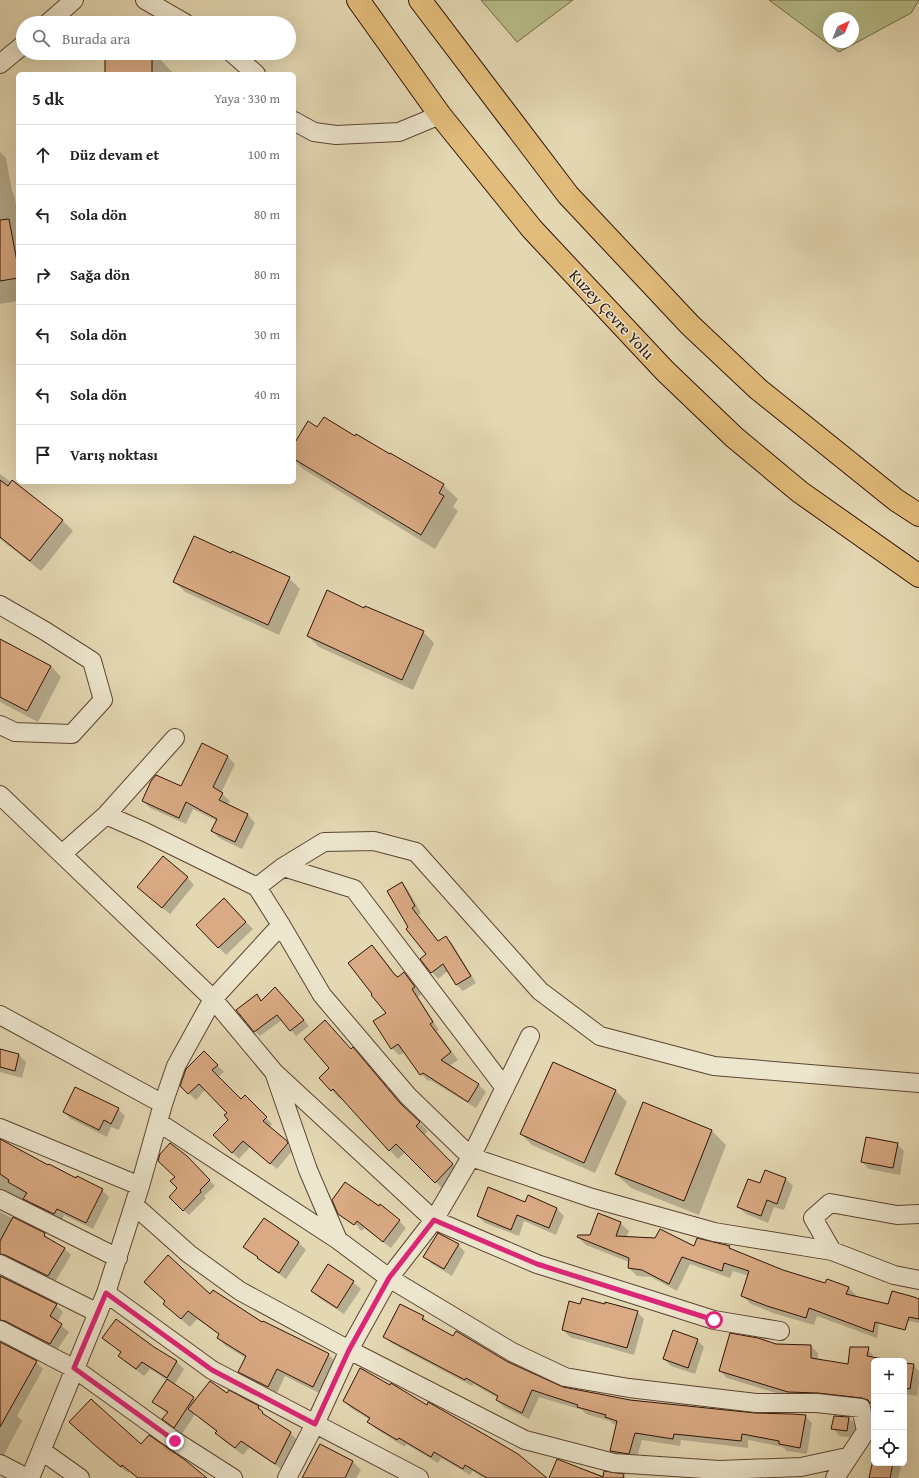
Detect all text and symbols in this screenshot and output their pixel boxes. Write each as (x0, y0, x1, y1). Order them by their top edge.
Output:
north arrow (823, 12, 859, 48)
search box (16, 16, 296, 60)
icon: search (30, 27, 52, 49)
text: Burada ara (62, 28, 130, 49)
text: 5 dk (32, 86, 64, 111)
text: Yaya · 330 m (214, 89, 280, 108)
icon: ahead (32, 144, 54, 166)
text: Düz devam et (70, 144, 159, 165)
text: 100 m (248, 145, 280, 164)
icon: left (32, 204, 54, 226)
text: Sola dön (70, 204, 127, 225)
text: 80 m (254, 205, 280, 224)
icon: right (32, 264, 54, 286)
text: Sağa dön (70, 264, 130, 285)
street label: Kuzey Çevre Yolu (564, 264, 660, 365)
text: 80 m (254, 265, 280, 284)
icon: left (32, 324, 54, 346)
text: Sola dön (70, 324, 127, 345)
text: 30 m (254, 325, 280, 344)
icon: left (32, 384, 54, 406)
text: Sola dön (70, 384, 127, 405)
text: 40 m (254, 385, 280, 404)
icon: arrive (32, 444, 54, 466)
text: Varış noktası (70, 444, 158, 465)
route start (705, 1311, 723, 1329)
map controls (871, 1358, 907, 1466)
button: + (871, 1358, 907, 1394)
button: − (871, 1394, 907, 1430)
button: locate (871, 1430, 907, 1466)
route end (166, 1432, 184, 1450)

